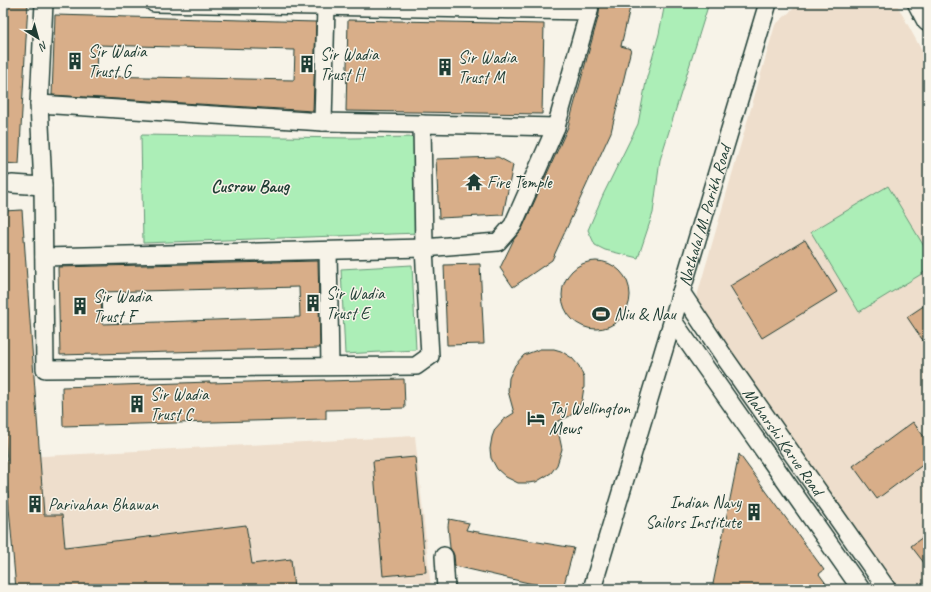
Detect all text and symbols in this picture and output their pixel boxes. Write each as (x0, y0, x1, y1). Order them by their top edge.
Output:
north arrow (18, 18, 58, 58)
text: N (35, 38, 51, 55)
place label: Sir Wadia Trust G (88, 41, 148, 82)
place label: Sir Wadia Trust H (320, 44, 380, 85)
place label: Sir Wadia Trust M (458, 47, 518, 88)
building icon: Sir Wadia Trust G (65, 51, 85, 71)
building icon: Sir Wadia Trust H (297, 54, 317, 74)
building icon: Sir Wadia Trust M (435, 57, 455, 77)
street label: Nathalal M. Parikh Road (674, 141, 736, 288)
temple icon: Fire Temple (464, 172, 484, 192)
place label: Fire Temple (487, 172, 553, 193)
district label: Cusrow Baug (211, 175, 291, 197)
place label: Sir Wadia Trust E (326, 283, 386, 324)
place label: Sir Wadia Trust F (93, 286, 153, 327)
building icon: Sir Wadia Trust E (303, 293, 323, 313)
building icon: Sir Wadia Trust F (70, 296, 90, 316)
sports icon: Niu & Nau (591, 304, 611, 324)
place label: Niu & Nau (614, 304, 677, 325)
place label: Sir Wadia Trust C (150, 384, 210, 425)
street label: Maharshi Karve Road (738, 384, 829, 501)
building icon: Sir Wadia Trust C (127, 394, 147, 414)
place label: Taj Wellington Mews (549, 398, 631, 439)
hotel icon: Taj Wellington Mews (526, 408, 546, 428)
place label: Indian Navy Sailors Institute (645, 492, 742, 533)
building icon: Parivahan Bhawan (25, 494, 45, 514)
place label: Parivahan Bhawan (48, 494, 160, 515)
building icon: Indian Navy Sailors Institute (744, 502, 764, 522)

